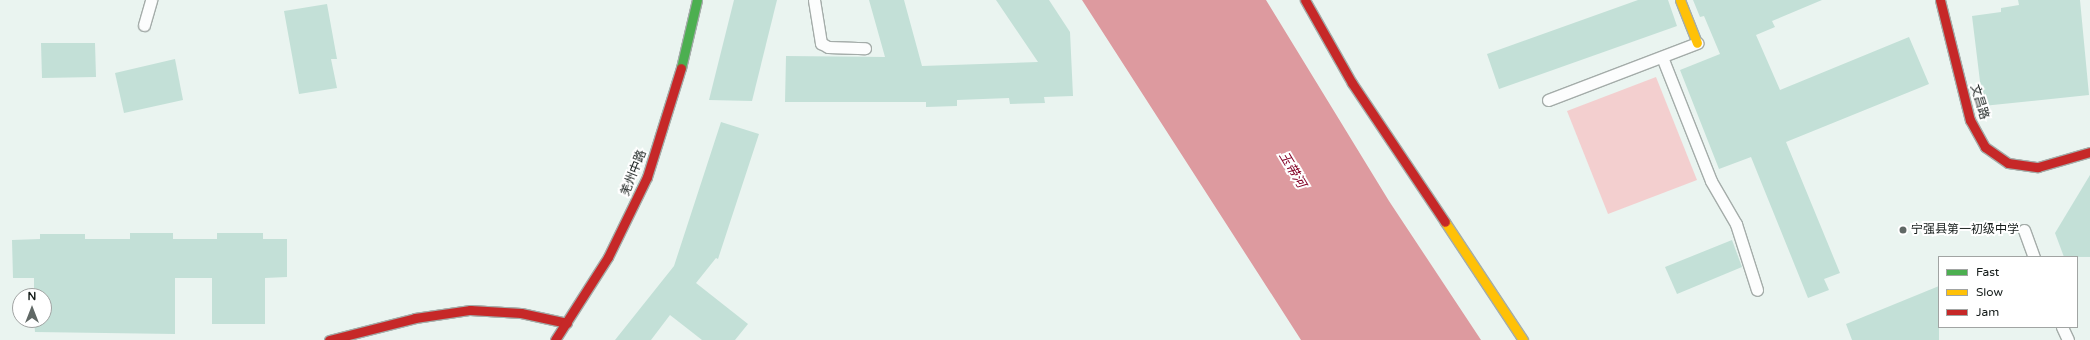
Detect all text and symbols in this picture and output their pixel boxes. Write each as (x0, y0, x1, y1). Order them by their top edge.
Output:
street label: 文昌路 (1967, 83, 1991, 121)
street label: 羌州中路 (618, 148, 650, 198)
water label: 玉带河 (1275, 149, 1309, 191)
place label: 宁强县第一初级中学 (1911, 223, 2019, 237)
marker: 宁强县第一初级中学 (1898, 225, 1908, 235)
legend (1938, 256, 2078, 328)
text: Fast (1976, 265, 1999, 279)
text: Slow (1976, 285, 2003, 299)
north arrow (12, 288, 52, 328)
text: N (28, 290, 36, 303)
text: Jam (1976, 305, 1999, 319)

